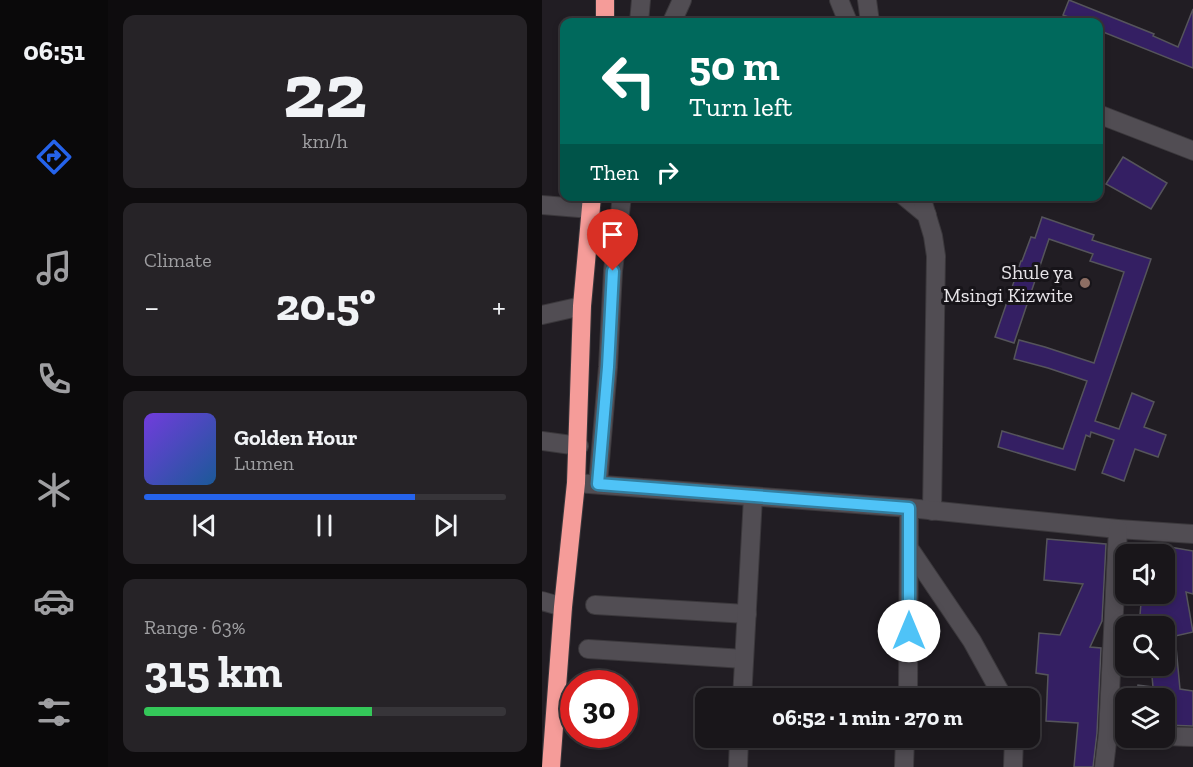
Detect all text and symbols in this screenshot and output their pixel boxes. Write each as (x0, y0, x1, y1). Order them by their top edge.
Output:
text: 06:51 (23, 35, 85, 67)
text: 50 m (689, 40, 780, 91)
icon: left (590, 42, 668, 120)
text: 22 (283, 43, 367, 137)
text: Turn left (689, 91, 792, 123)
text: km/h (302, 129, 348, 153)
icon: directions (33, 136, 75, 178)
icon: right (651, 156, 684, 189)
text: Then (590, 159, 639, 186)
pin (587, 209, 638, 271)
icon: arrive (596, 218, 629, 251)
icon: music (33, 247, 75, 289)
text: Climate (144, 248, 212, 272)
place label: Shule ya Msingi Kizwite (943, 260, 1073, 307)
marker: Shule ya Msingi Kizwite (1078, 276, 1092, 290)
text: 20.5° (276, 278, 376, 332)
text: − (144, 287, 159, 326)
text: + (492, 287, 506, 326)
icon: phone (33, 358, 75, 400)
text: Golden Hour (234, 424, 358, 451)
text: Lumen (234, 451, 294, 475)
icon: climate (33, 469, 75, 511)
icon: previous (188, 509, 221, 542)
icon: pause (308, 509, 341, 542)
icon: next (429, 509, 462, 542)
map controls (1115, 544, 1175, 748)
button: sound (1115, 544, 1175, 604)
icon: car (33, 580, 75, 622)
position arrow (877, 599, 941, 663)
text: Range · 63% (144, 615, 245, 639)
button: search (1115, 616, 1175, 676)
text: 315 km (144, 645, 282, 699)
speed limit sign: 30 (560, 670, 638, 748)
button: layers (1115, 688, 1175, 748)
icon: filters (33, 691, 75, 733)
text: 06:52 · 1 min · 270 m (772, 704, 963, 731)

